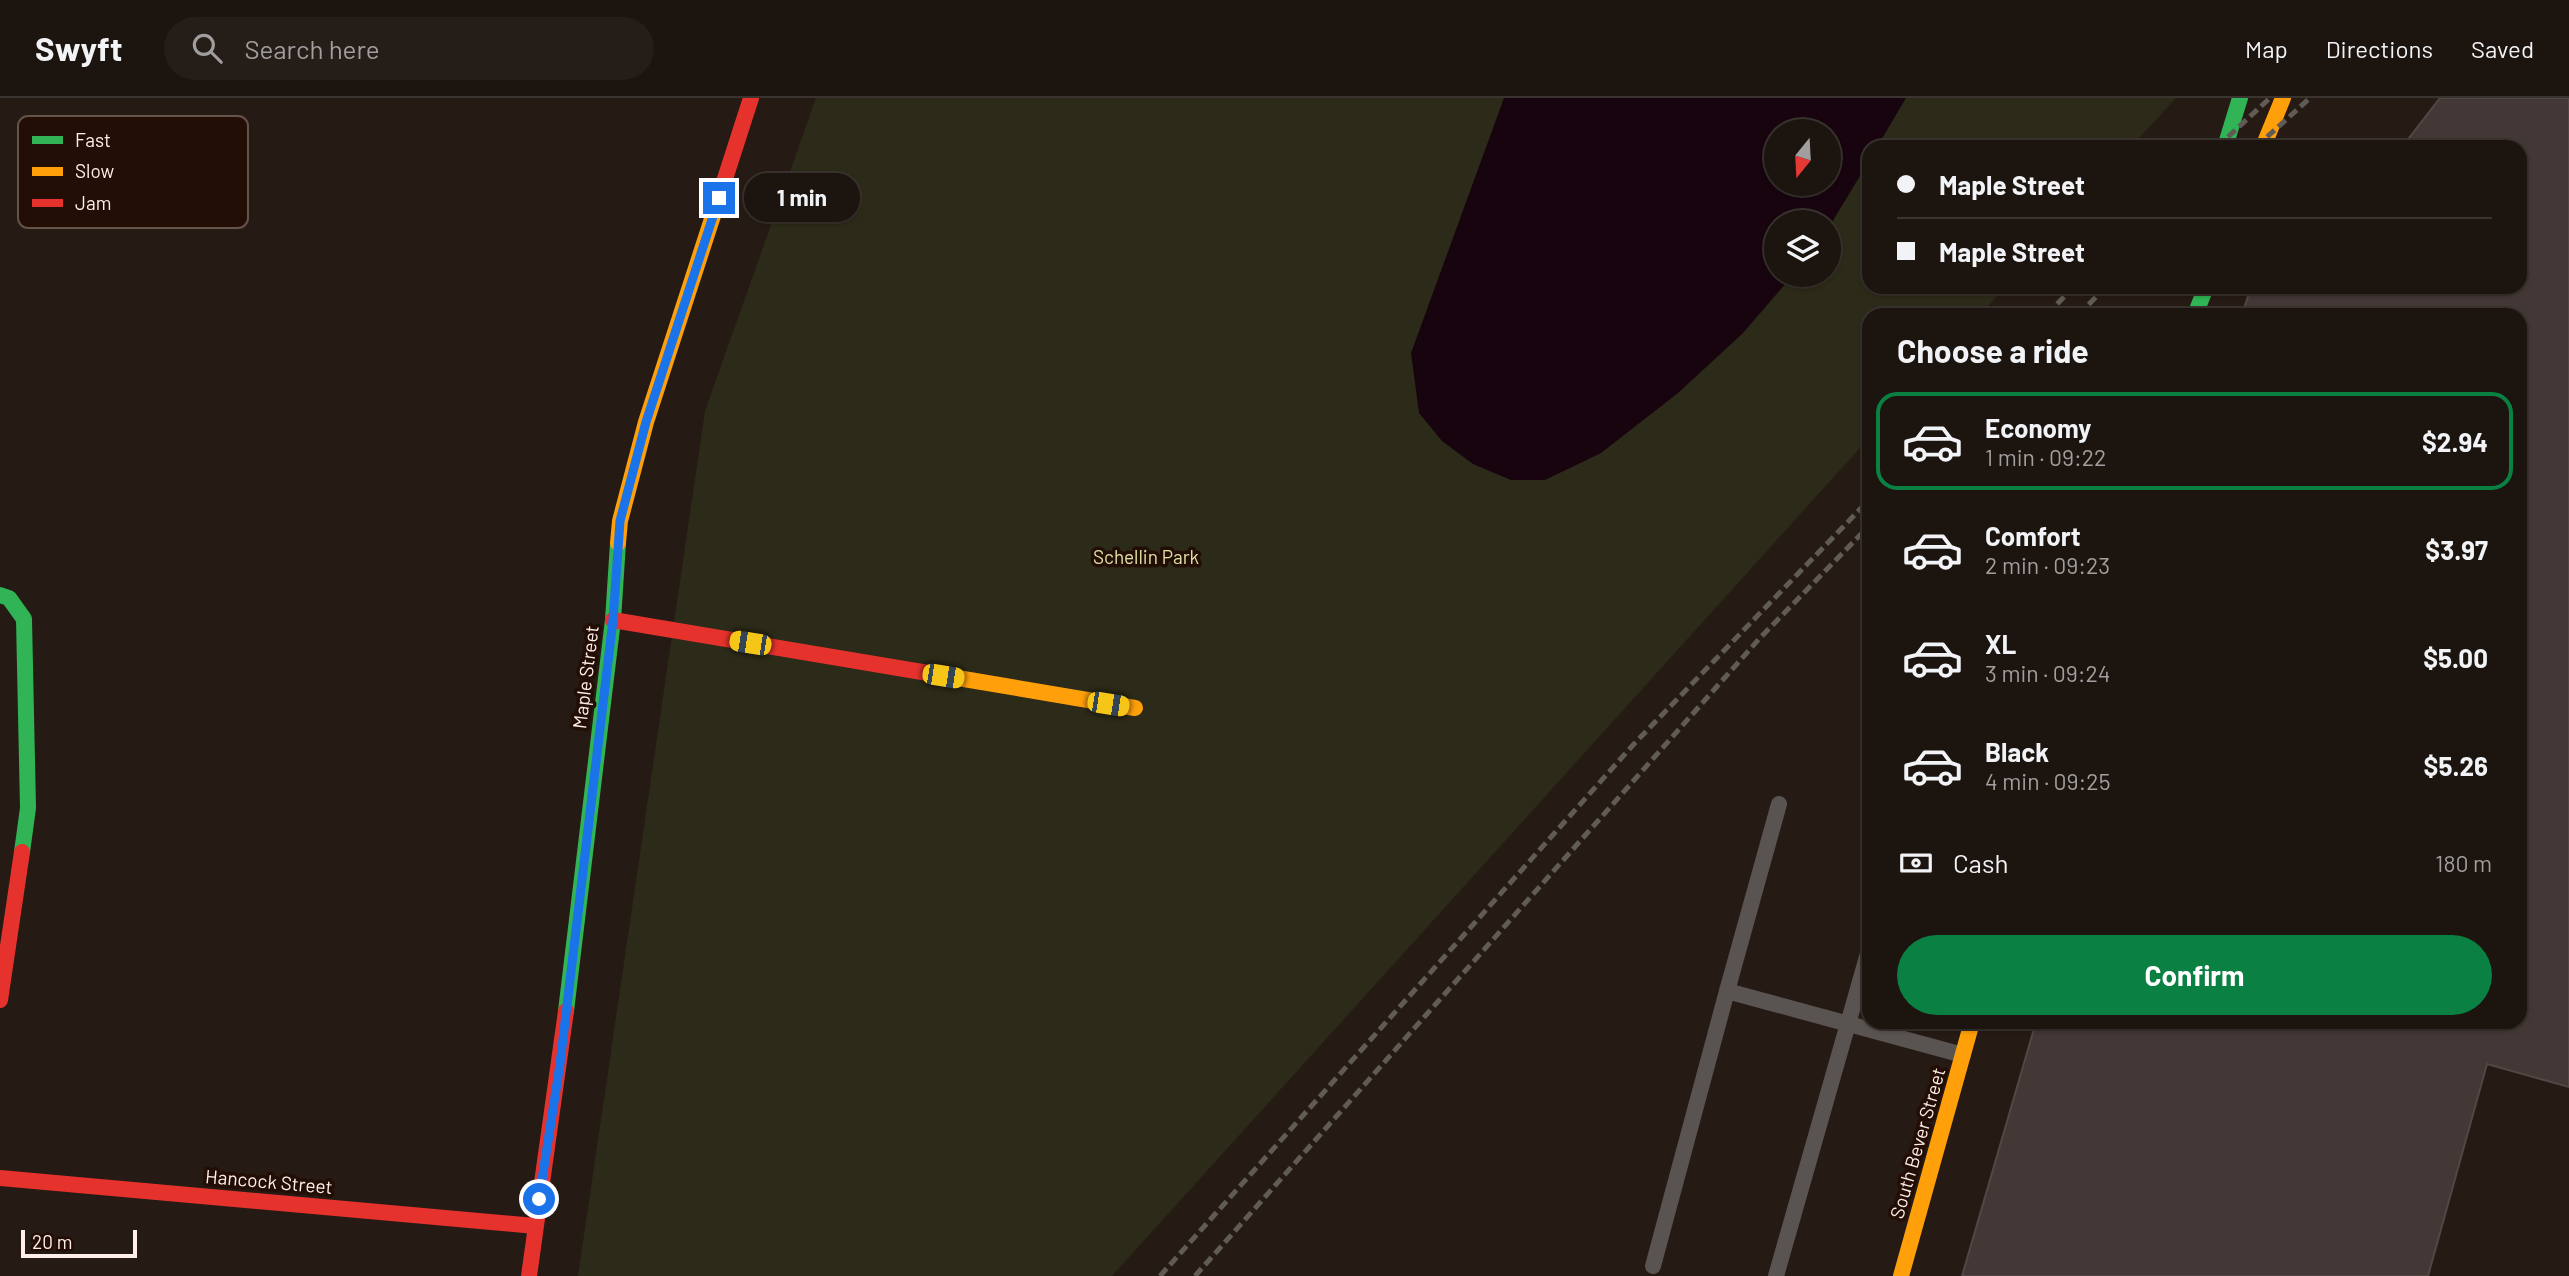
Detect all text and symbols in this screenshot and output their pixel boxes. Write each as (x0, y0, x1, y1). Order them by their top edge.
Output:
search box (164, 17, 654, 80)
text: Swyft (35, 28, 122, 68)
icon: search (188, 29, 226, 67)
text: Search here (244, 33, 380, 64)
text: Map (2245, 34, 2288, 63)
text: Directions (2326, 34, 2433, 63)
text: Saved (2471, 34, 2534, 63)
legend (18, 116, 248, 228)
north arrow (1764, 119, 1841, 196)
map controls (1764, 119, 1841, 287)
text: Fast (75, 128, 111, 151)
text: Slow (75, 159, 114, 182)
text: Maple Street (1939, 169, 2085, 200)
callout: 1 min (744, 174, 859, 222)
route end (703, 182, 735, 214)
text: 1 min (777, 183, 827, 211)
text: Jam (75, 191, 111, 214)
button: layers (1764, 210, 1841, 287)
text: Maple Street (1939, 236, 2085, 267)
text: Choose a ride (1897, 331, 2089, 369)
icon: car (1901, 410, 1964, 473)
text: Economy (1985, 412, 2091, 443)
text: $2.94 (2422, 426, 2488, 457)
text: 1 min · 09:22 (1985, 443, 2106, 471)
icon: car (1901, 518, 1964, 581)
text: Comfort (1985, 520, 2081, 551)
text: $3.97 (2425, 534, 2488, 565)
park label: Schellin Park (1093, 545, 1199, 568)
text: 2 min · 09:23 (1985, 551, 2110, 579)
street label: Maple Street (567, 624, 603, 730)
icon: car (1901, 626, 1964, 689)
text: XL (1985, 628, 2016, 659)
car (728, 629, 773, 657)
text: $5.00 (2423, 642, 2488, 673)
text: 3 min · 09:24 (1985, 659, 2111, 687)
car (921, 662, 966, 690)
car (1086, 690, 1131, 718)
icon: car (1901, 734, 1964, 797)
text: Black (1985, 736, 2049, 767)
text: $5.26 (2424, 750, 2488, 781)
text: 4 min · 09:25 (1985, 767, 2111, 795)
icon: cash (1897, 844, 1935, 882)
text: Cash (1953, 847, 2008, 878)
text: 180 m (2435, 849, 2492, 877)
button: Confirm (1897, 935, 2492, 1015)
street label: South Bever Street (1884, 1065, 1950, 1221)
street label: Hancock Street (204, 1164, 334, 1198)
route start (523, 1183, 555, 1215)
scale bar (21, 1227, 136, 1259)
text: 20 m (32, 1230, 72, 1253)

